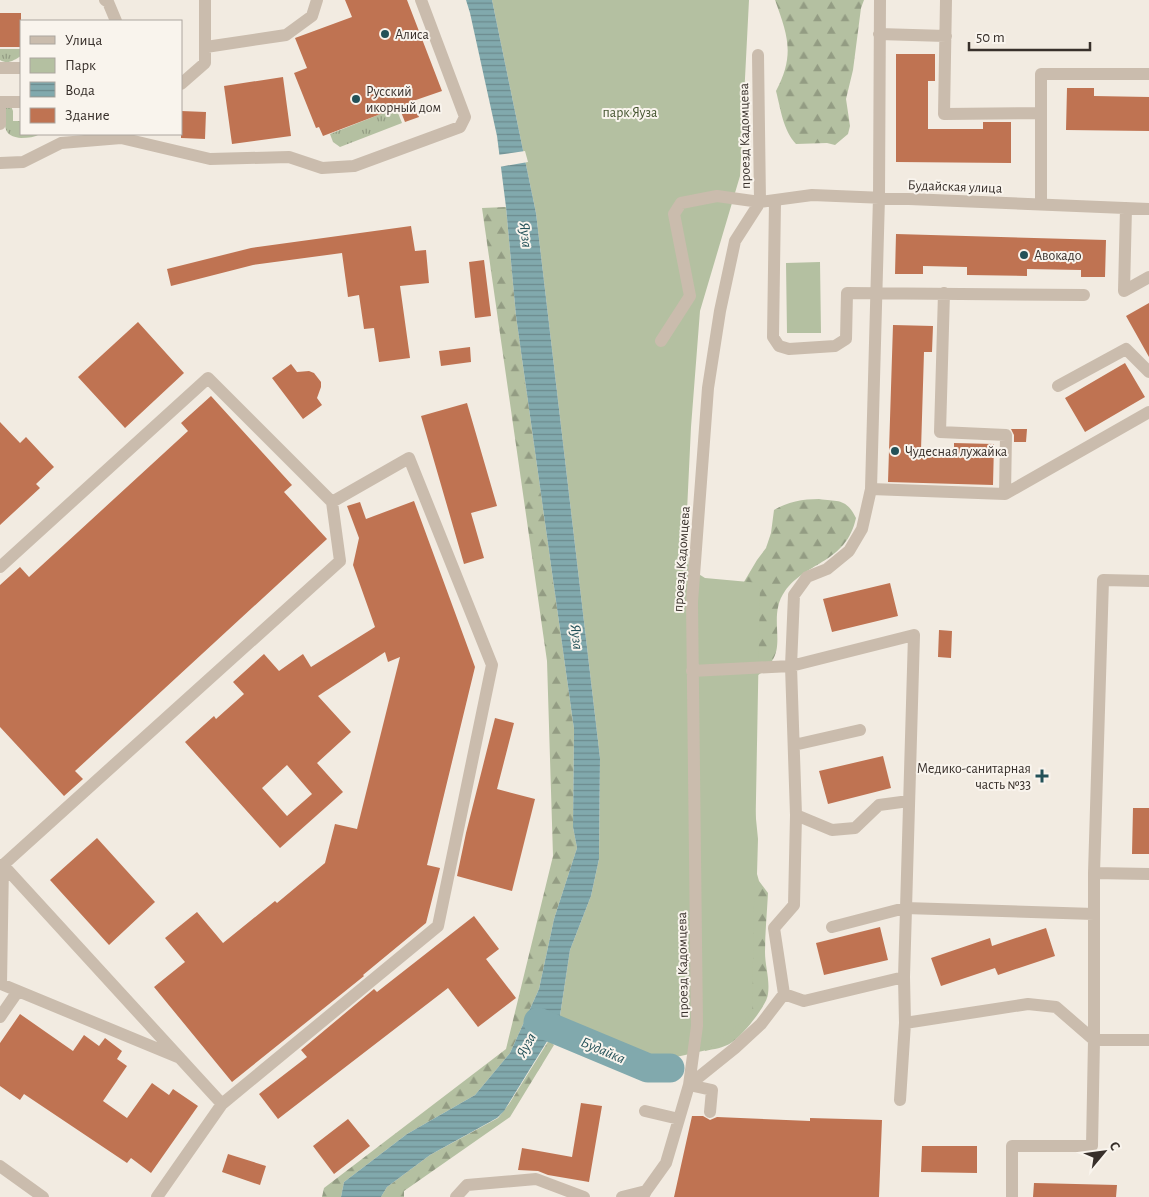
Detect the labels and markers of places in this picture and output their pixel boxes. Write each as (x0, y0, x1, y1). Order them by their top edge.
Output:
marker: Алиса (379, 28, 391, 40)
place label: Алиса (395, 28, 430, 42)
place label: Русский икорный дом (366, 85, 441, 115)
marker: Русский икорный дом (350, 93, 362, 105)
marker: Авокадо (1018, 249, 1030, 261)
place label: Авокадо (1034, 249, 1082, 263)
marker: Чудесная лужайка (889, 445, 901, 457)
place label: Чудесная лужайка (905, 445, 1008, 459)
place label: Медико-санитарная часть №33 (917, 762, 1031, 792)
marker: Медико-санитарная часть №33 (1035, 769, 1049, 783)

